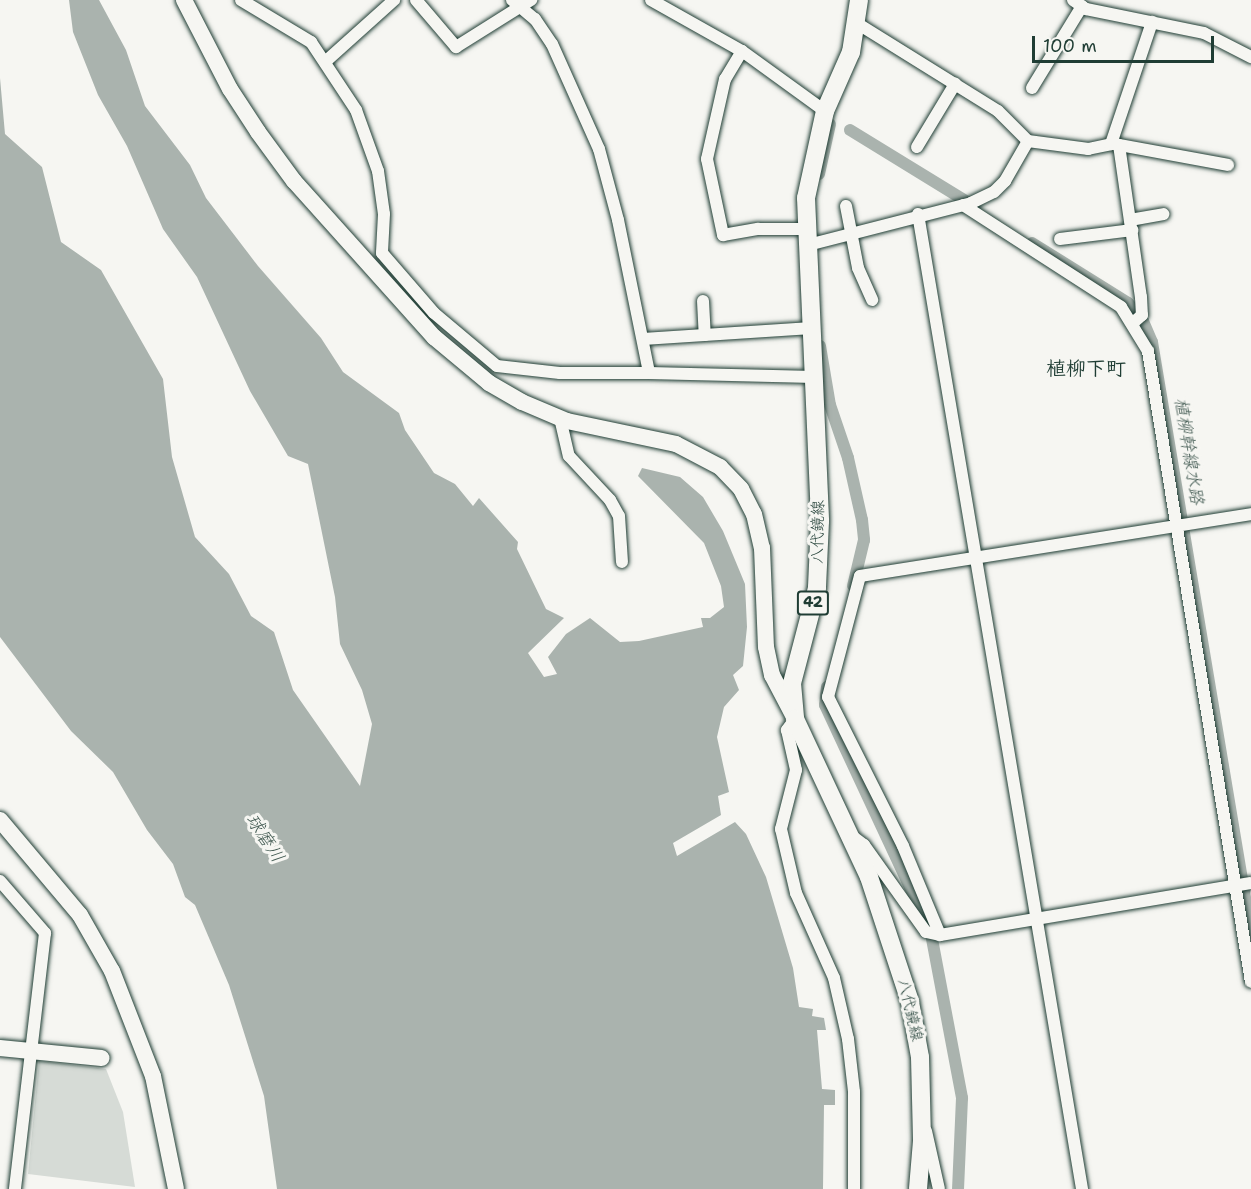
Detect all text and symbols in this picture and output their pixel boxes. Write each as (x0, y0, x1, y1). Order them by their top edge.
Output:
scale bar (1035, 24, 1216, 62)
text: 100 m (1043, 34, 1097, 58)
district label: 植柳下町 (1046, 356, 1126, 380)
water label: 植柳幹線水路 (1170, 396, 1208, 506)
street label: 八代鏡線 (808, 500, 828, 564)
road number: 42 (796, 591, 830, 615)
water label: 球磨川 (241, 809, 289, 867)
street label: 八代鏡線 (893, 977, 927, 1043)

